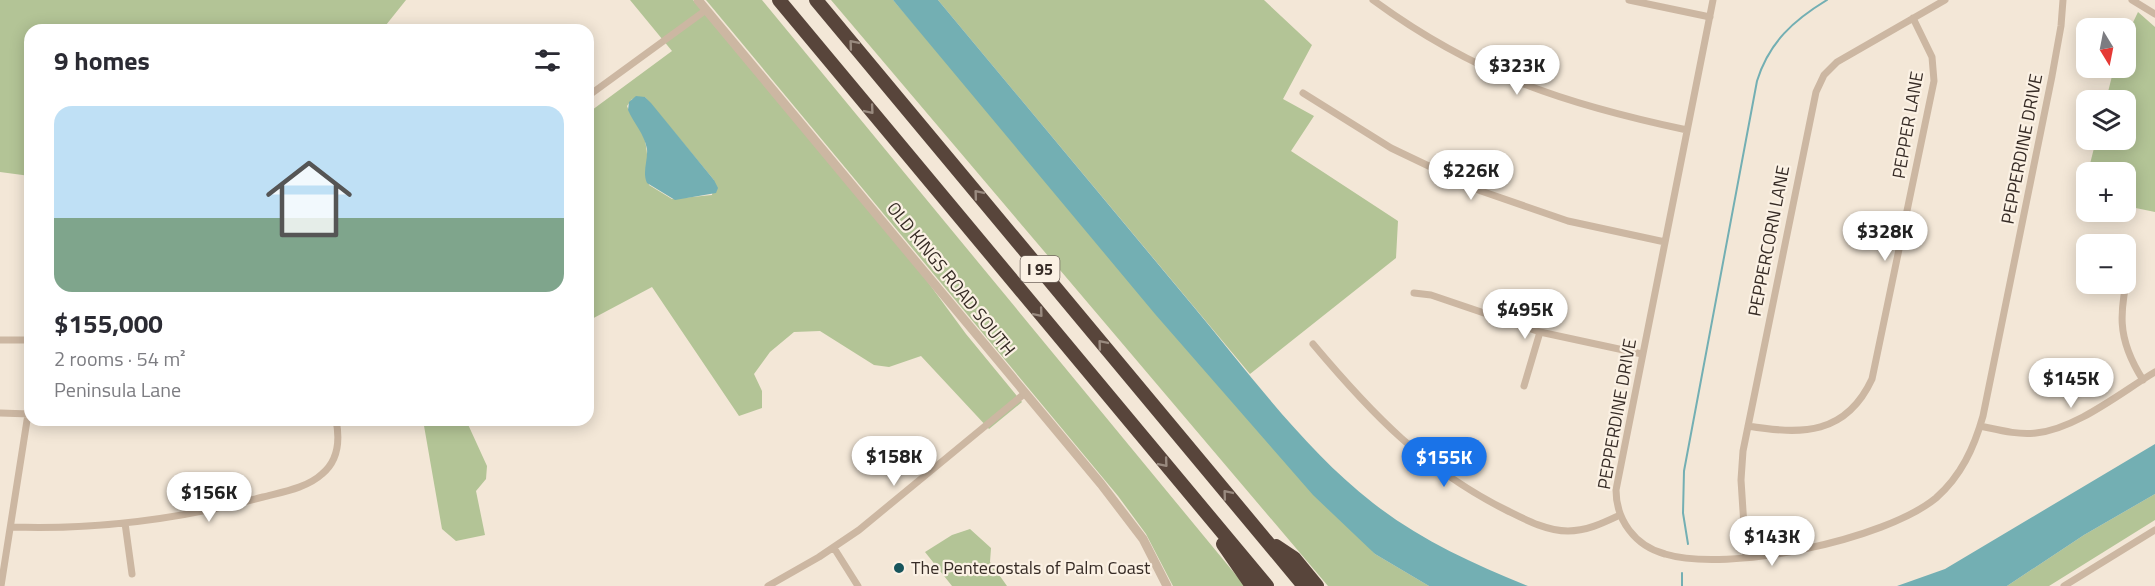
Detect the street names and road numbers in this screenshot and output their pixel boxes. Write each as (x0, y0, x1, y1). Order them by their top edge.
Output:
street label: PEPPER LANE (1885, 69, 1930, 181)
street label: PEPPERDINE DRIVE (1994, 71, 2049, 226)
street label: PEPPERCORN LANE (1741, 163, 1796, 319)
street label: OLD KINGS ROAD SOUTH (881, 196, 1022, 362)
road number: I 95 (1020, 256, 1060, 282)
street label: PEPPERDINE DRIVE (1590, 336, 1643, 491)

